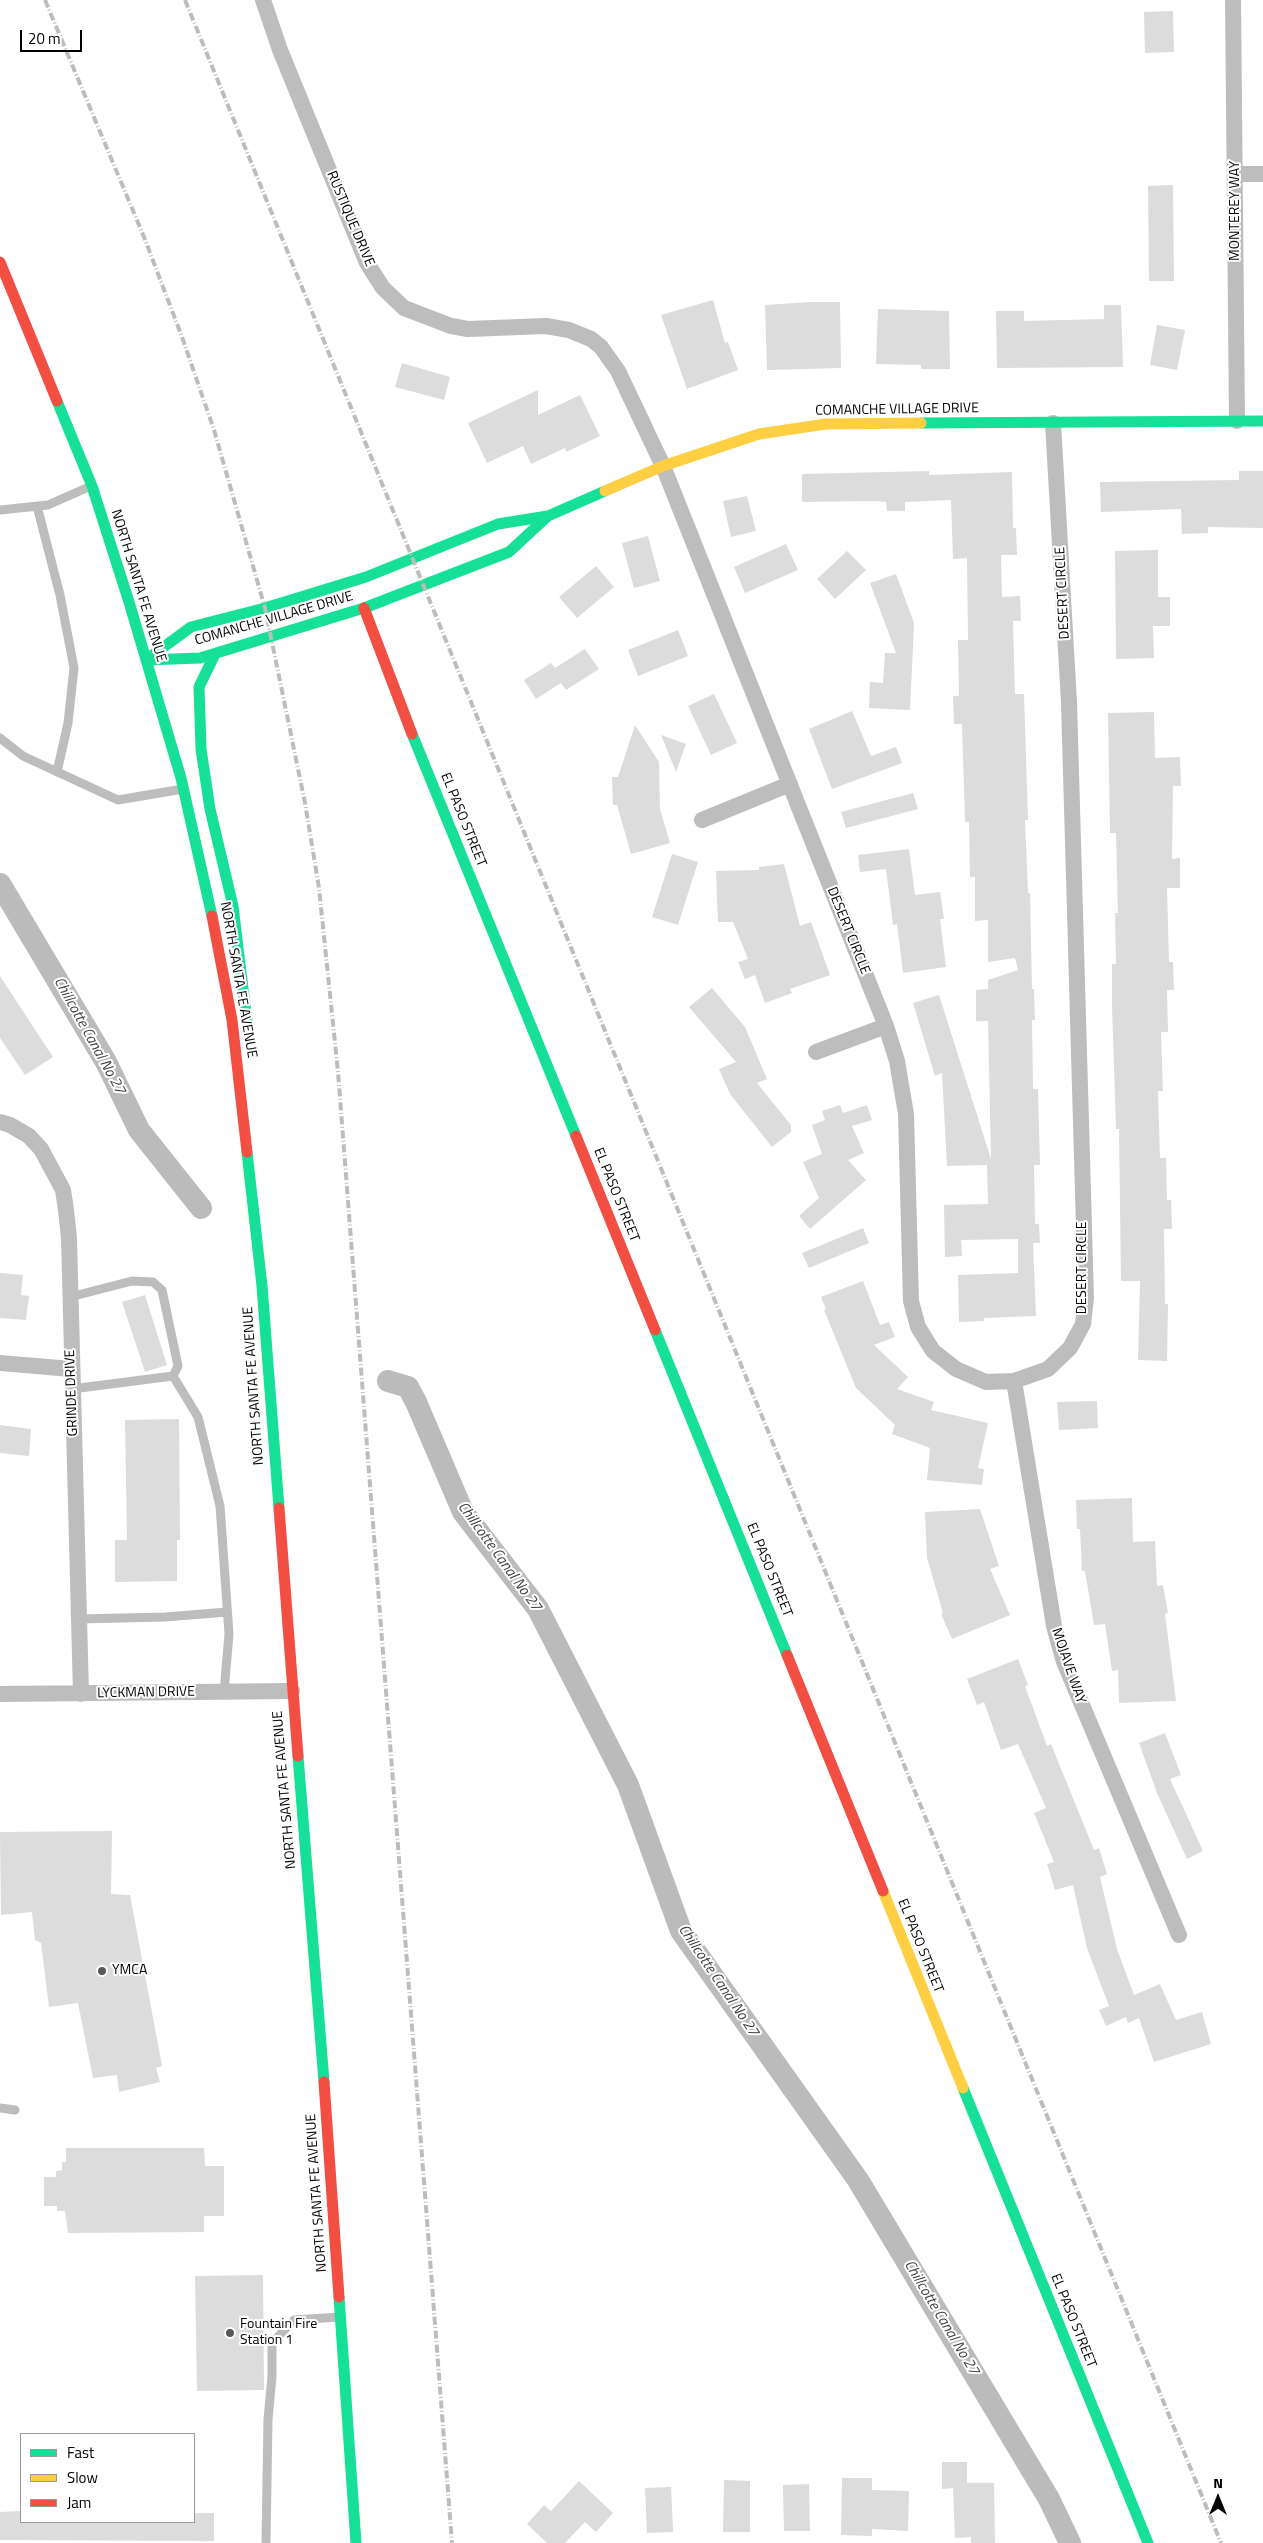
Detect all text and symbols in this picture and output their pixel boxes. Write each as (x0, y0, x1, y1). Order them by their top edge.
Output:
scale bar (22, 20, 85, 52)
text: 20 m (28, 27, 61, 50)
street label: MONTEREY WAY (1228, 161, 1244, 261)
street label: RUSTIQUE DRIVE (322, 169, 378, 269)
street label: COMANCHE VILLAGE DRIVE (815, 400, 979, 420)
street label: NORTH SANTA FE AVENUE (107, 508, 169, 664)
street label: DESERT CIRCLE (1052, 546, 1074, 640)
street label: COMANCHE VILLAGE DRIVE (193, 588, 355, 650)
street label: EL PASO STREET (436, 771, 490, 869)
street label: DESERT CIRCLE (823, 885, 873, 977)
street label: NORTH SANTA FE AVENUE (216, 900, 260, 1060)
water label: Chillcotte Canal No 27 (49, 974, 129, 1098)
street label: EL PASO STREET (589, 1146, 643, 1244)
street label: DESERT CIRCLE (1075, 1222, 1091, 1314)
street label: NORTH SANTA FE AVENUE (240, 1306, 268, 1466)
street label: GRINDE DRIVE (62, 1349, 82, 1437)
water label: Chillcotte Canal No 27 (453, 1499, 545, 1615)
street label: EL PASO STREET (742, 1521, 796, 1619)
street label: MOJAVE WAY (1047, 1626, 1089, 1706)
street label: LYCKMAN DRIVE (97, 1684, 195, 1702)
street label: NORTH SANTA FE AVENUE (270, 1710, 300, 1870)
street label: EL PASO STREET (893, 1897, 947, 1995)
water label: Chillcotte Canal No 27 (674, 1922, 762, 2040)
place label: YMCA (112, 1963, 147, 1979)
marker: YMCA (96, 1965, 108, 1977)
street label: NORTH SANTA FE AVENUE (303, 2113, 331, 2273)
water label: Chillcotte Canal No 27 (900, 2257, 982, 2379)
street label: EL PASO STREET (1046, 2272, 1100, 2370)
place label: Fountain Fire Station 1 (240, 2317, 317, 2350)
marker: Fountain Fire Station 1 (224, 2327, 236, 2339)
legend (20, 2433, 195, 2523)
text: Fast (67, 2441, 94, 2464)
text: Slow (67, 2466, 98, 2489)
text: N (1213, 2472, 1223, 2493)
north arrow (1193, 2473, 1243, 2523)
text: Jam (67, 2491, 91, 2514)

